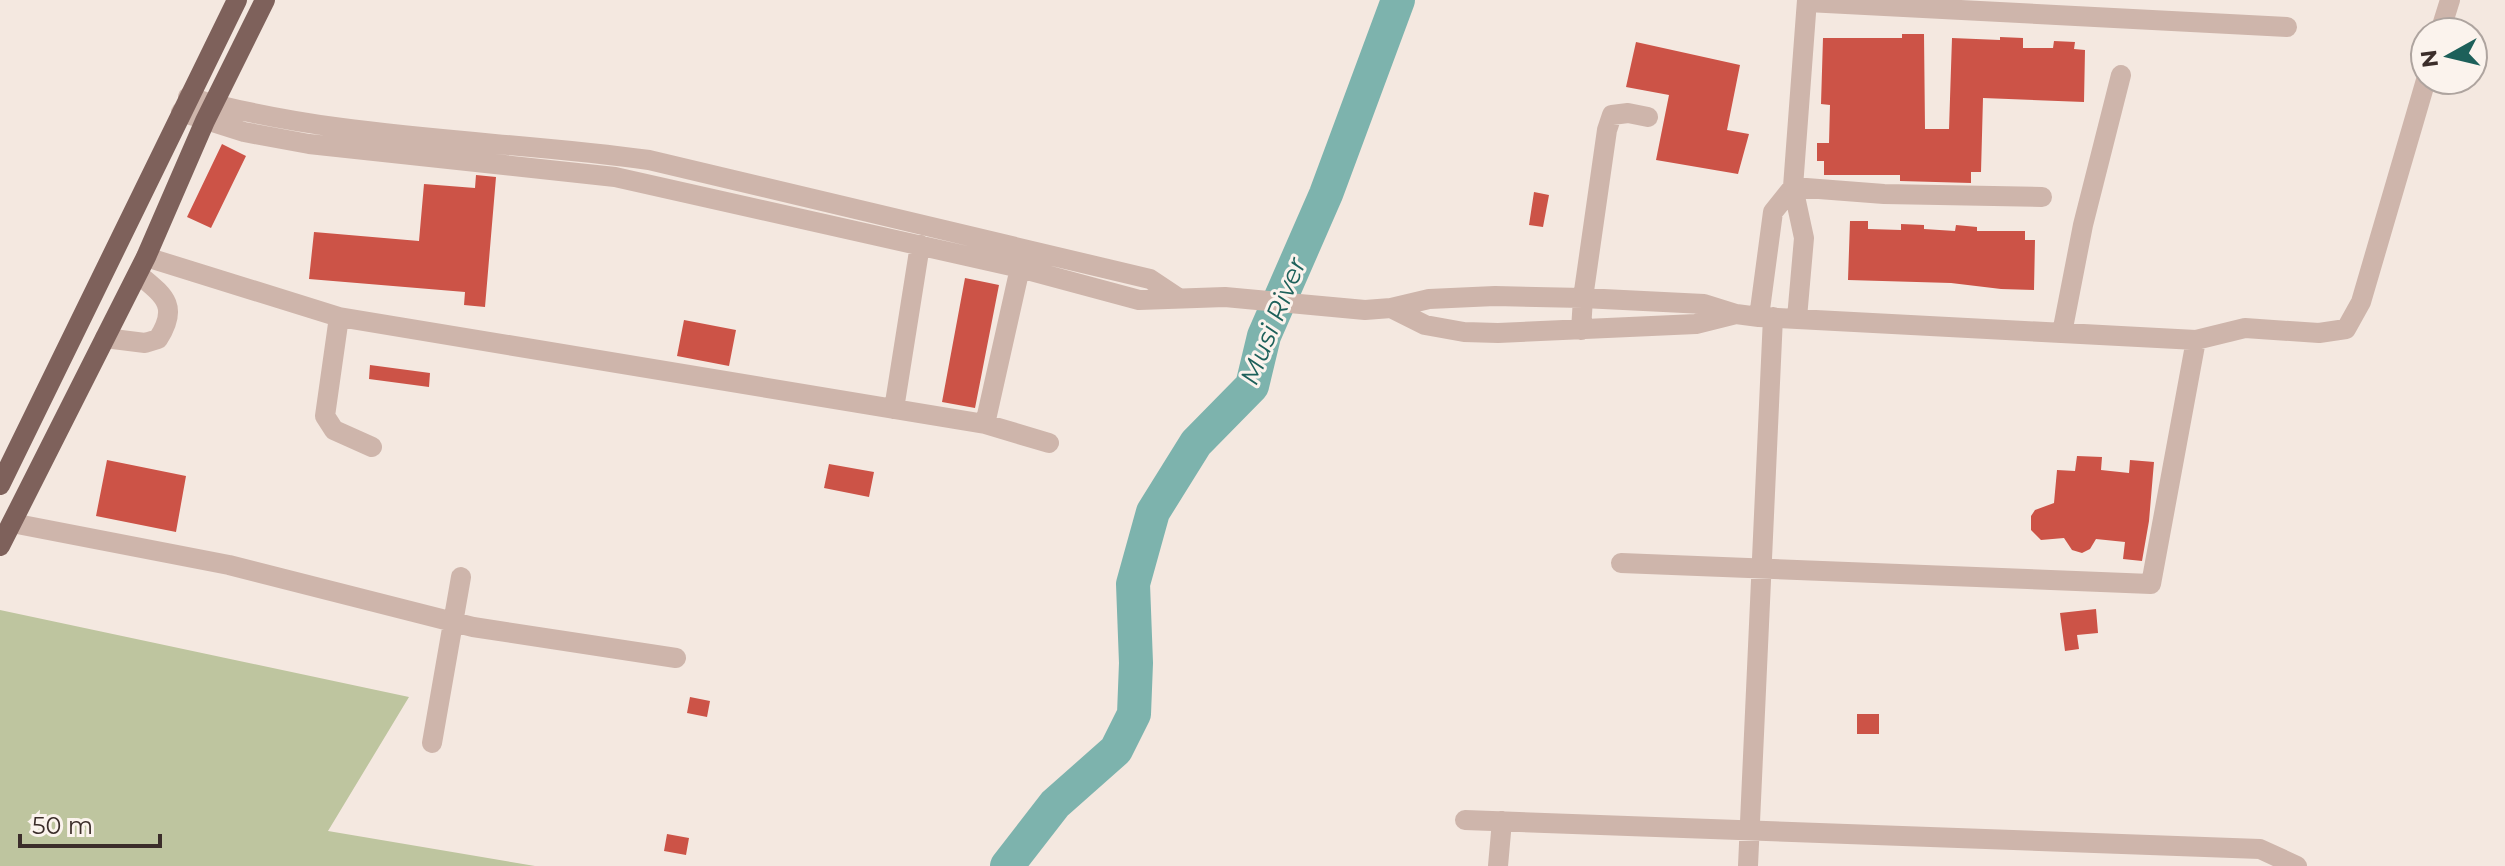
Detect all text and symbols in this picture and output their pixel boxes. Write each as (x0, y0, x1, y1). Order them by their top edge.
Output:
north arrow (2409, 16, 2489, 96)
text: N (2415, 48, 2444, 69)
water label: Musi River (1233, 252, 1313, 389)
scale bar (20, 798, 160, 848)
text: 50 m (32, 811, 93, 840)

